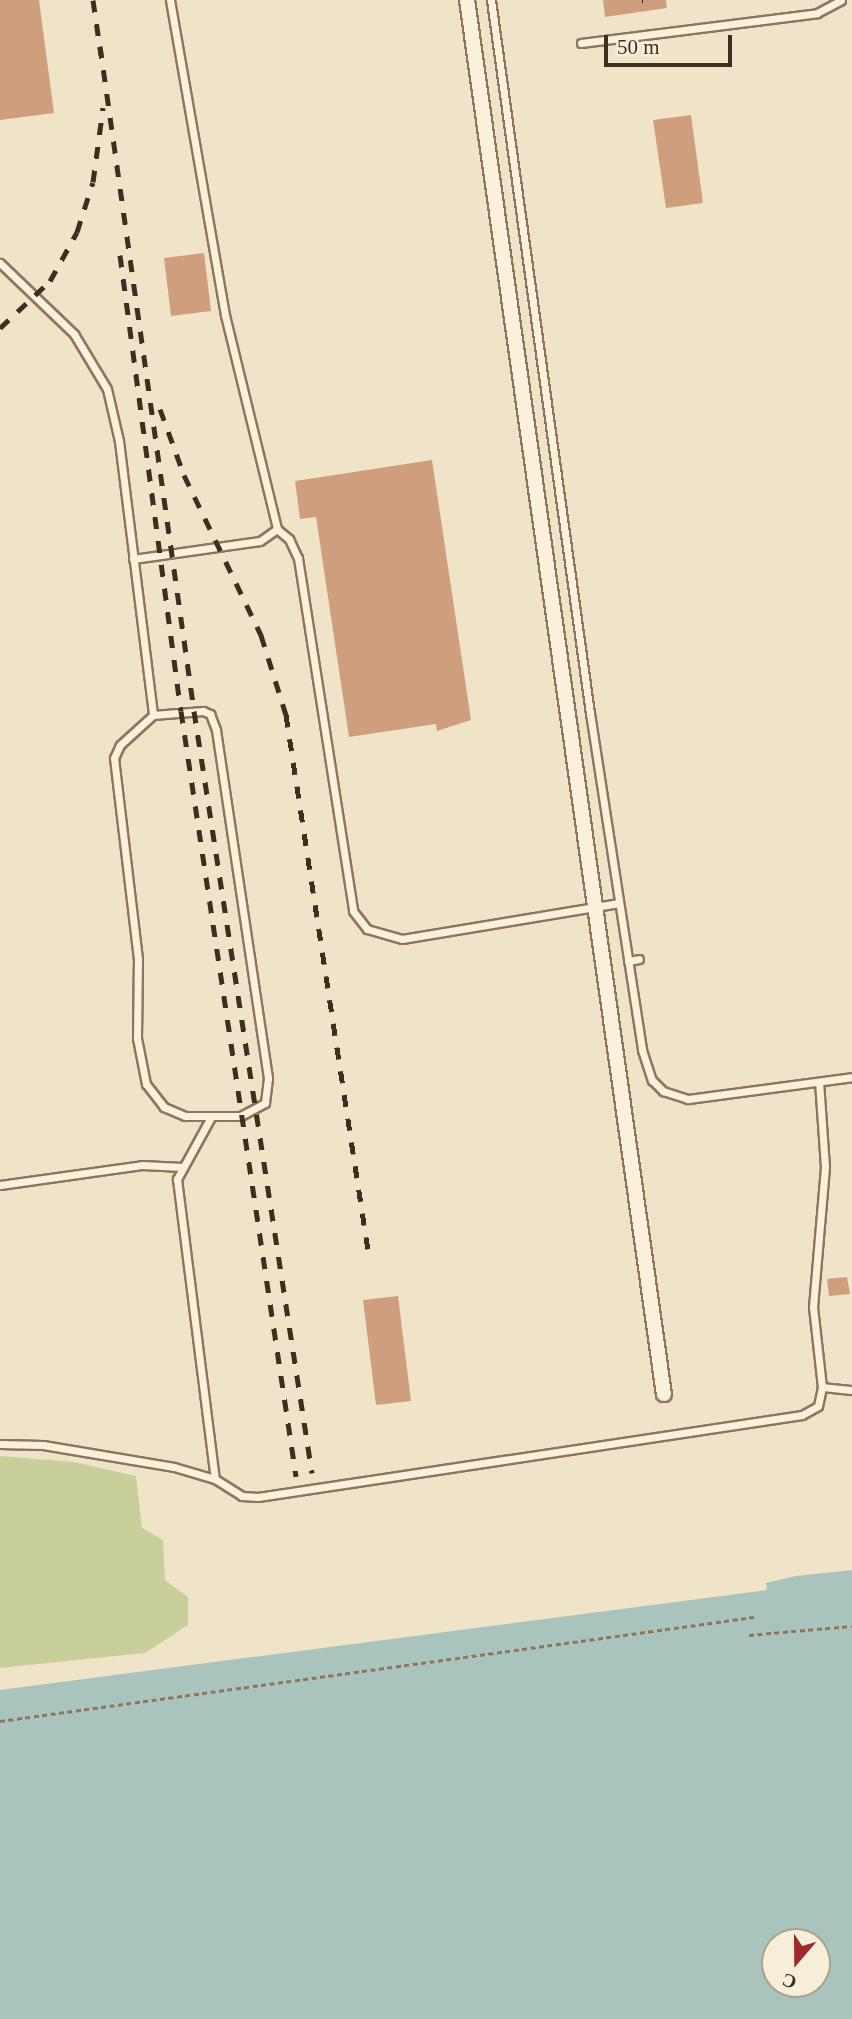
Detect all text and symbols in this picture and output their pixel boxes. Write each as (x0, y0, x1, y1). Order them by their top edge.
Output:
scale bar (607, 21, 735, 65)
text: 50 m (617, 35, 660, 59)
north arrow (761, 1928, 831, 1998)
text: С (779, 1969, 799, 1994)

